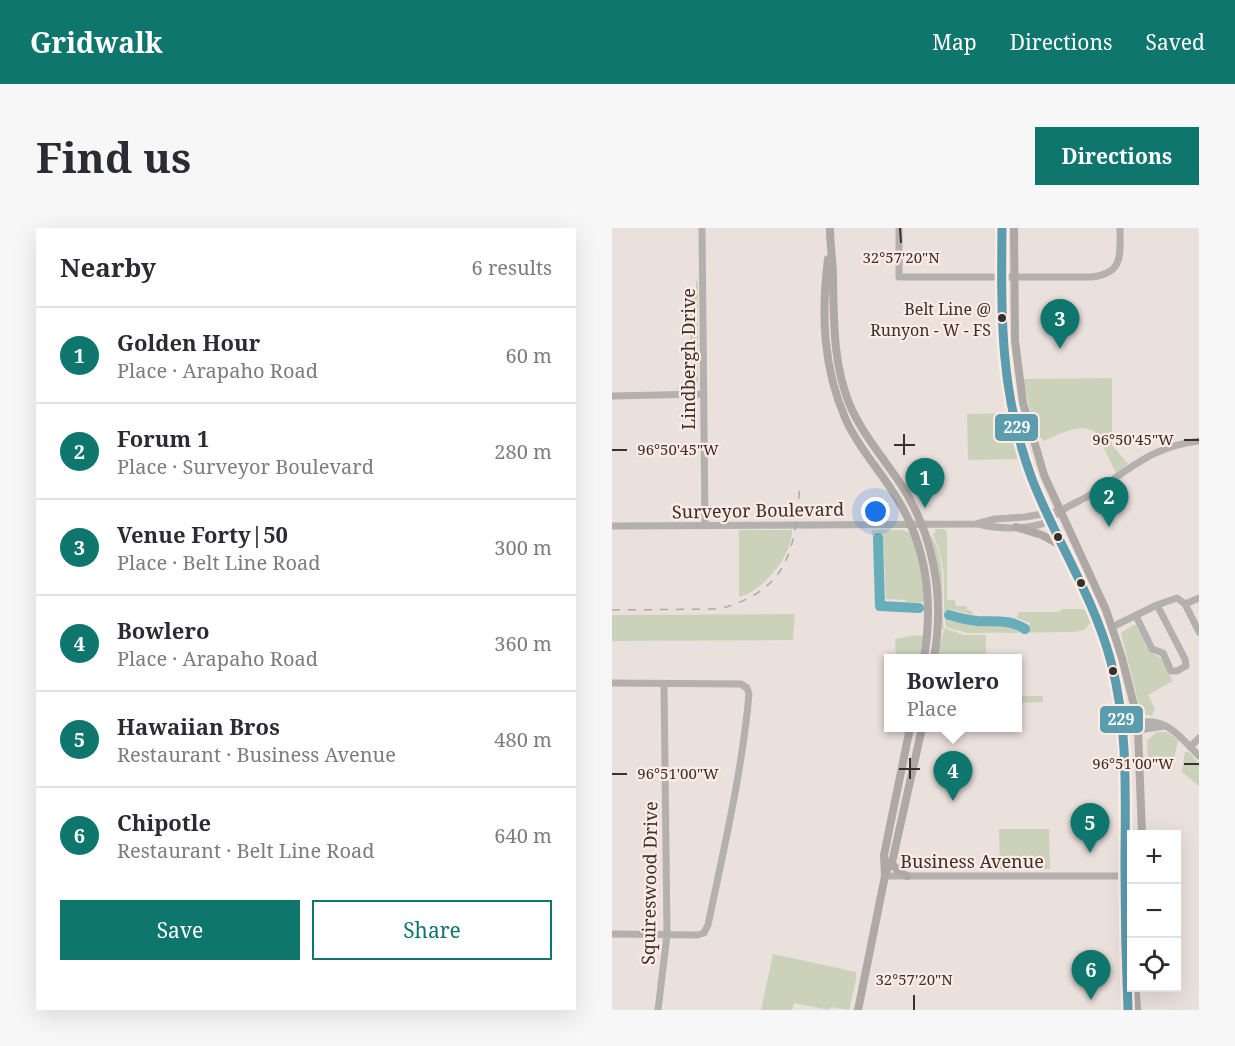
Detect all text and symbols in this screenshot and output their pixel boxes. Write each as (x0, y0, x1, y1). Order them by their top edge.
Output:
text: Gridwalk (30, 23, 163, 61)
text: Map (932, 28, 977, 56)
text: Directions (1010, 28, 1112, 56)
text: Saved (1145, 28, 1205, 56)
button: Directions (1035, 127, 1199, 185)
text: Find us (36, 128, 191, 185)
text: 32°57'20"N (862, 247, 940, 267)
text: Nearby (60, 249, 156, 285)
text: 6 results (472, 254, 552, 281)
street label: Lindbergh Drive (676, 288, 700, 430)
place label: Belt Line @ Runyon - W - FS (870, 298, 991, 341)
pin: 3 (1040, 300, 1080, 349)
marker: Belt Line @ Runyon - W - FS (996, 312, 1008, 324)
text: Golden Hour (117, 327, 260, 357)
text: 1 (74, 342, 85, 369)
text: 60 m (506, 342, 552, 369)
text: Place · Arapaho Road (117, 357, 318, 384)
line badge: 229 (994, 413, 1039, 442)
text: 229 (1003, 416, 1031, 438)
text: Forum 1 (117, 423, 209, 453)
text: 96°50'45"W (1092, 429, 1174, 449)
text: 2 (74, 438, 85, 465)
text: 280 m (494, 438, 552, 465)
text: 96°50'45"W (637, 439, 719, 459)
text: Place · Surveyor Boulevard (117, 453, 374, 480)
pin: 1 (906, 458, 944, 508)
pin: 2 (1090, 478, 1128, 527)
street label: Surveyor Boulevard (672, 496, 844, 524)
your location (861, 497, 890, 526)
text: Venue Forty|50 (117, 519, 288, 549)
unlabelled marker (1052, 531, 1064, 543)
text: 3 (74, 534, 85, 561)
text: 300 m (494, 534, 552, 561)
text: Place · Belt Line Road (117, 549, 321, 576)
unlabelled marker (1075, 577, 1087, 589)
text: Bowlero (117, 615, 209, 645)
text: 4 (74, 630, 85, 657)
text: 360 m (494, 630, 552, 657)
text: Place · Arapaho Road (117, 645, 318, 672)
popup (884, 654, 1022, 732)
text: Bowlero (907, 665, 999, 695)
unlabelled marker (1107, 665, 1119, 677)
text: Place (907, 695, 957, 722)
line badge: 229 (1099, 705, 1144, 734)
text: 229 (1107, 708, 1135, 730)
text: Hawaiian Bros (117, 711, 280, 741)
text: 5 (74, 726, 85, 753)
text: 480 m (494, 726, 552, 753)
text: Restaurant · Business Avenue (117, 741, 396, 768)
pin: 4 (934, 752, 972, 801)
text: 96°51'00"W (1092, 753, 1174, 773)
text: 96°51'00"W (637, 763, 719, 783)
street label: Squireswood Drive (636, 801, 662, 965)
pin: 5 (1070, 804, 1110, 853)
text: Chipotle (117, 807, 211, 837)
text: 6 (74, 822, 85, 849)
text: 640 m (494, 822, 552, 849)
map controls (1127, 830, 1181, 992)
button: + (1127, 830, 1181, 884)
text: Restaurant · Belt Line Road (117, 837, 375, 864)
street label: Business Avenue (900, 849, 1044, 873)
button: − (1127, 884, 1181, 938)
button: Save (60, 900, 300, 960)
button: Share (312, 900, 552, 960)
button: locate (1127, 938, 1181, 992)
pin: 6 (1072, 950, 1110, 1000)
text: 32°57'20"N (875, 969, 953, 989)

